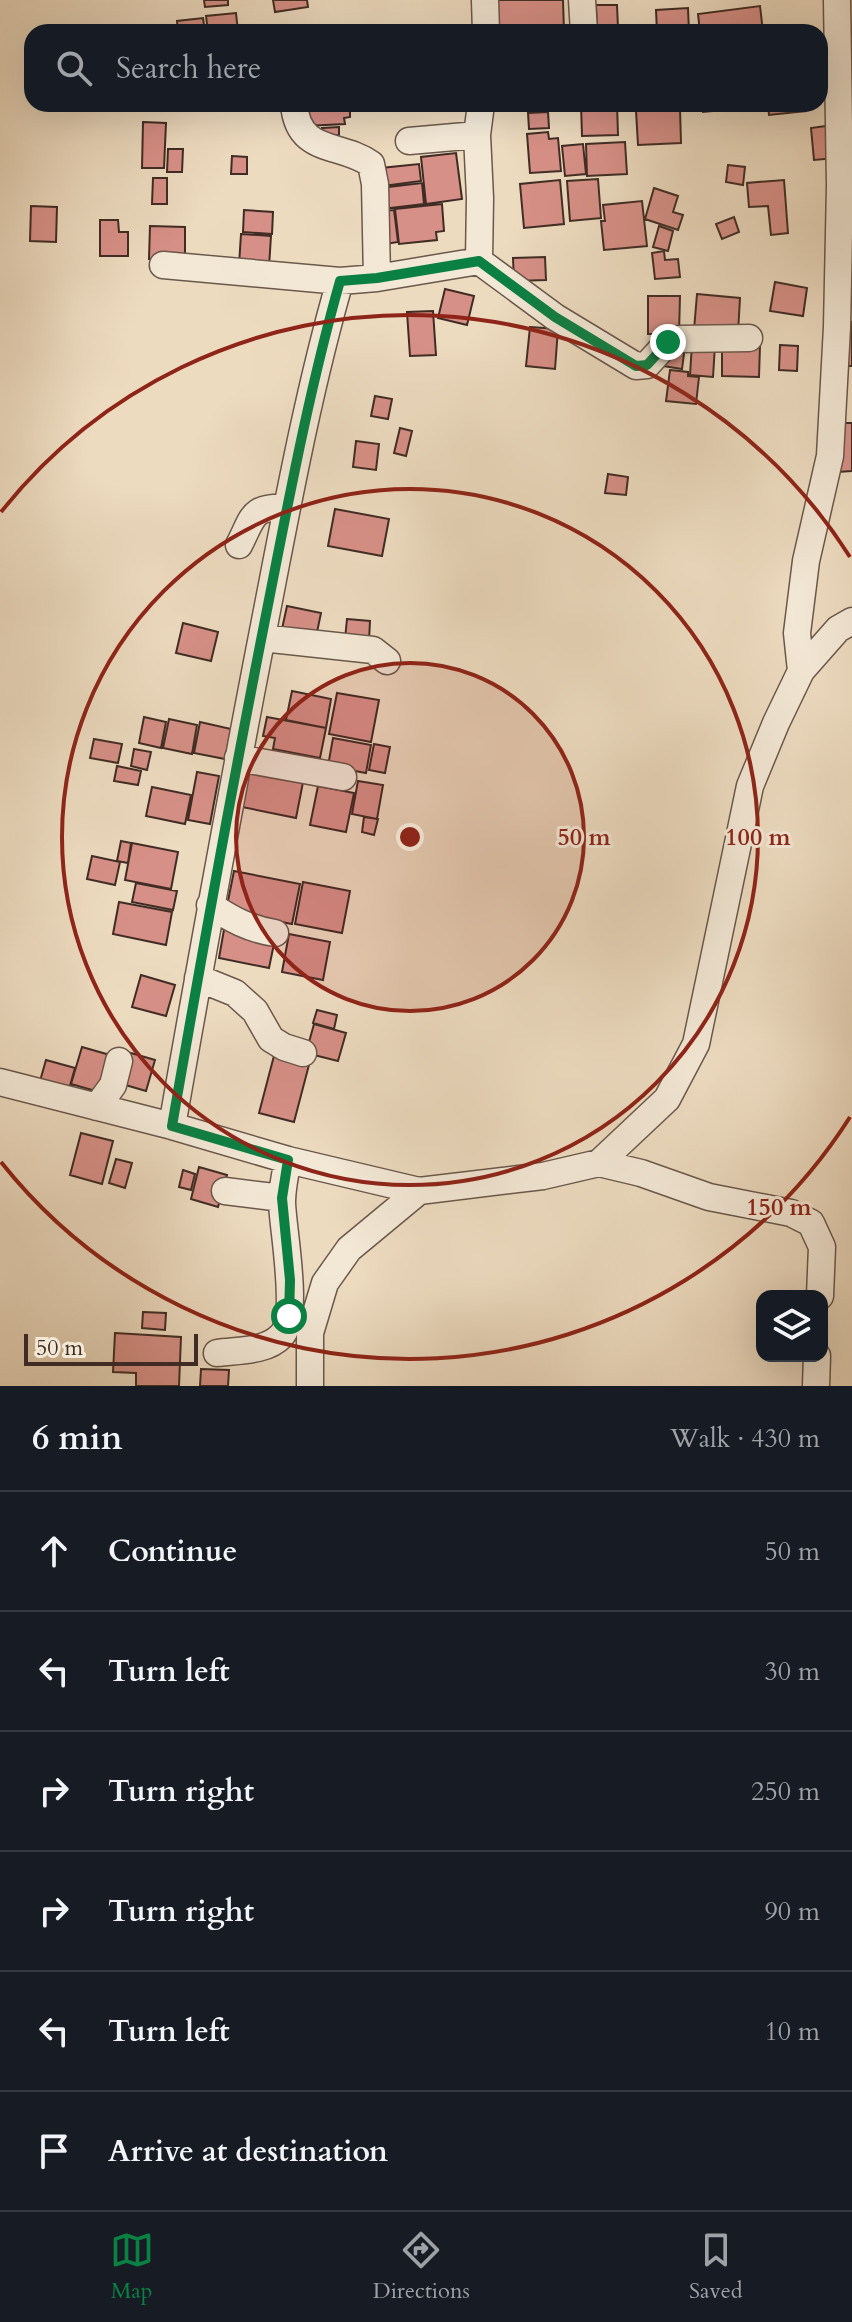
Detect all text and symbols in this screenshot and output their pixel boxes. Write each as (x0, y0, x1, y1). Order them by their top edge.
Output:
search box (24, 24, 828, 112)
icon: search (52, 46, 96, 90)
text: Search here (116, 48, 261, 89)
route end (650, 324, 686, 360)
text: 50 m (557, 821, 611, 854)
text: 100 m (725, 821, 792, 854)
centre of rings (396, 823, 424, 851)
text: 150 m (746, 1191, 813, 1224)
map controls (756, 1290, 828, 1362)
button: layers (756, 1290, 828, 1362)
route start (271, 1298, 307, 1334)
scale bar (24, 1330, 198, 1366)
text: 50 m (36, 1333, 83, 1363)
text: 6 min (32, 1415, 123, 1461)
text: Walk · 430 m (670, 1421, 820, 1456)
icon: ahead (32, 1529, 76, 1573)
text: Continue (108, 1531, 237, 1572)
text: 50 m (764, 1534, 820, 1569)
icon: left (32, 1649, 76, 1693)
text: Turn left (108, 1651, 230, 1692)
text: 30 m (764, 1654, 820, 1689)
icon: right (32, 1769, 76, 1813)
text: Turn right (108, 1771, 254, 1812)
text: 250 m (751, 1774, 820, 1809)
icon: right (32, 1889, 76, 1933)
text: Turn right (108, 1891, 254, 1932)
text: 90 m (764, 1894, 820, 1929)
icon: left (32, 2009, 76, 2053)
text: Turn left (108, 2011, 230, 2052)
text: 10 m (764, 2014, 820, 2049)
icon: arrive (32, 2129, 76, 2173)
text: Arrive at destination (108, 2131, 388, 2172)
tab: Map (110, 2228, 154, 2306)
tab: Directions (373, 2228, 470, 2306)
tab: Saved (689, 2228, 742, 2306)

